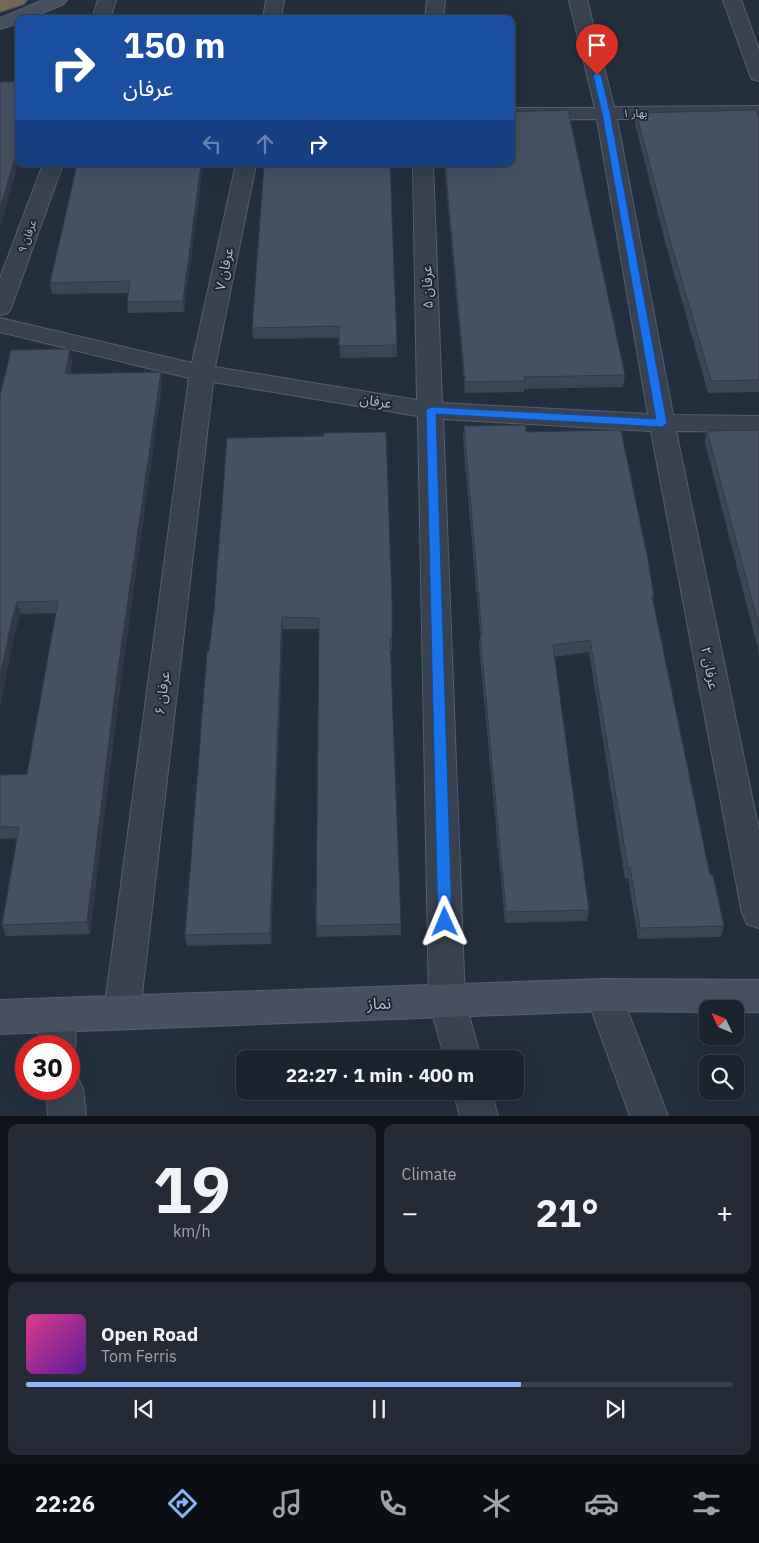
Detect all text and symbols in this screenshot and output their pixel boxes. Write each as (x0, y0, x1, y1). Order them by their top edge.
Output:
text: 150 m (123, 22, 226, 68)
pin (576, 24, 618, 75)
icon: arrive (583, 31, 611, 59)
icon: right (40, 35, 105, 100)
text: عرفان (123, 73, 173, 102)
street label: بهار ۱ (623, 106, 647, 120)
icon: left (198, 130, 226, 158)
icon: ahead (251, 130, 279, 158)
icon: right (304, 130, 332, 158)
street label: عرفان ۹ (15, 217, 40, 254)
street label: عرفان ۷ (211, 246, 237, 292)
street label: عرفان ۵ (417, 265, 437, 309)
street label: عرفان (359, 390, 393, 412)
street label: عرفان ۲ (697, 645, 723, 691)
street label: عرفان ۶ (150, 670, 174, 716)
position arrow (418, 895, 470, 947)
street label: نماز (366, 993, 391, 1013)
north arrow (699, 1000, 744, 1045)
map controls (699, 1000, 744, 1100)
speed limit sign: 30 (15, 1035, 80, 1100)
button: search (699, 1055, 744, 1100)
text: 22:27 · 1 min · 400 m (286, 1063, 474, 1087)
text: 19 (153, 1146, 231, 1231)
text: Climate (402, 1164, 457, 1184)
text: 21° (536, 1188, 599, 1237)
text: − (402, 1194, 418, 1231)
text: + (716, 1194, 733, 1231)
text: km/h (173, 1221, 211, 1241)
text: Open Road (101, 1322, 198, 1346)
text: Tom Ferris (101, 1346, 177, 1366)
icon: previous (130, 1395, 158, 1423)
icon: pause (365, 1395, 393, 1423)
icon: next (601, 1395, 629, 1423)
icon: directions (165, 1486, 200, 1521)
icon: music (270, 1486, 305, 1521)
icon: phone (375, 1486, 410, 1521)
icon: climate (479, 1486, 514, 1521)
icon: car (584, 1486, 619, 1521)
icon: filters (689, 1486, 724, 1521)
text: 22:26 (35, 1489, 95, 1518)

